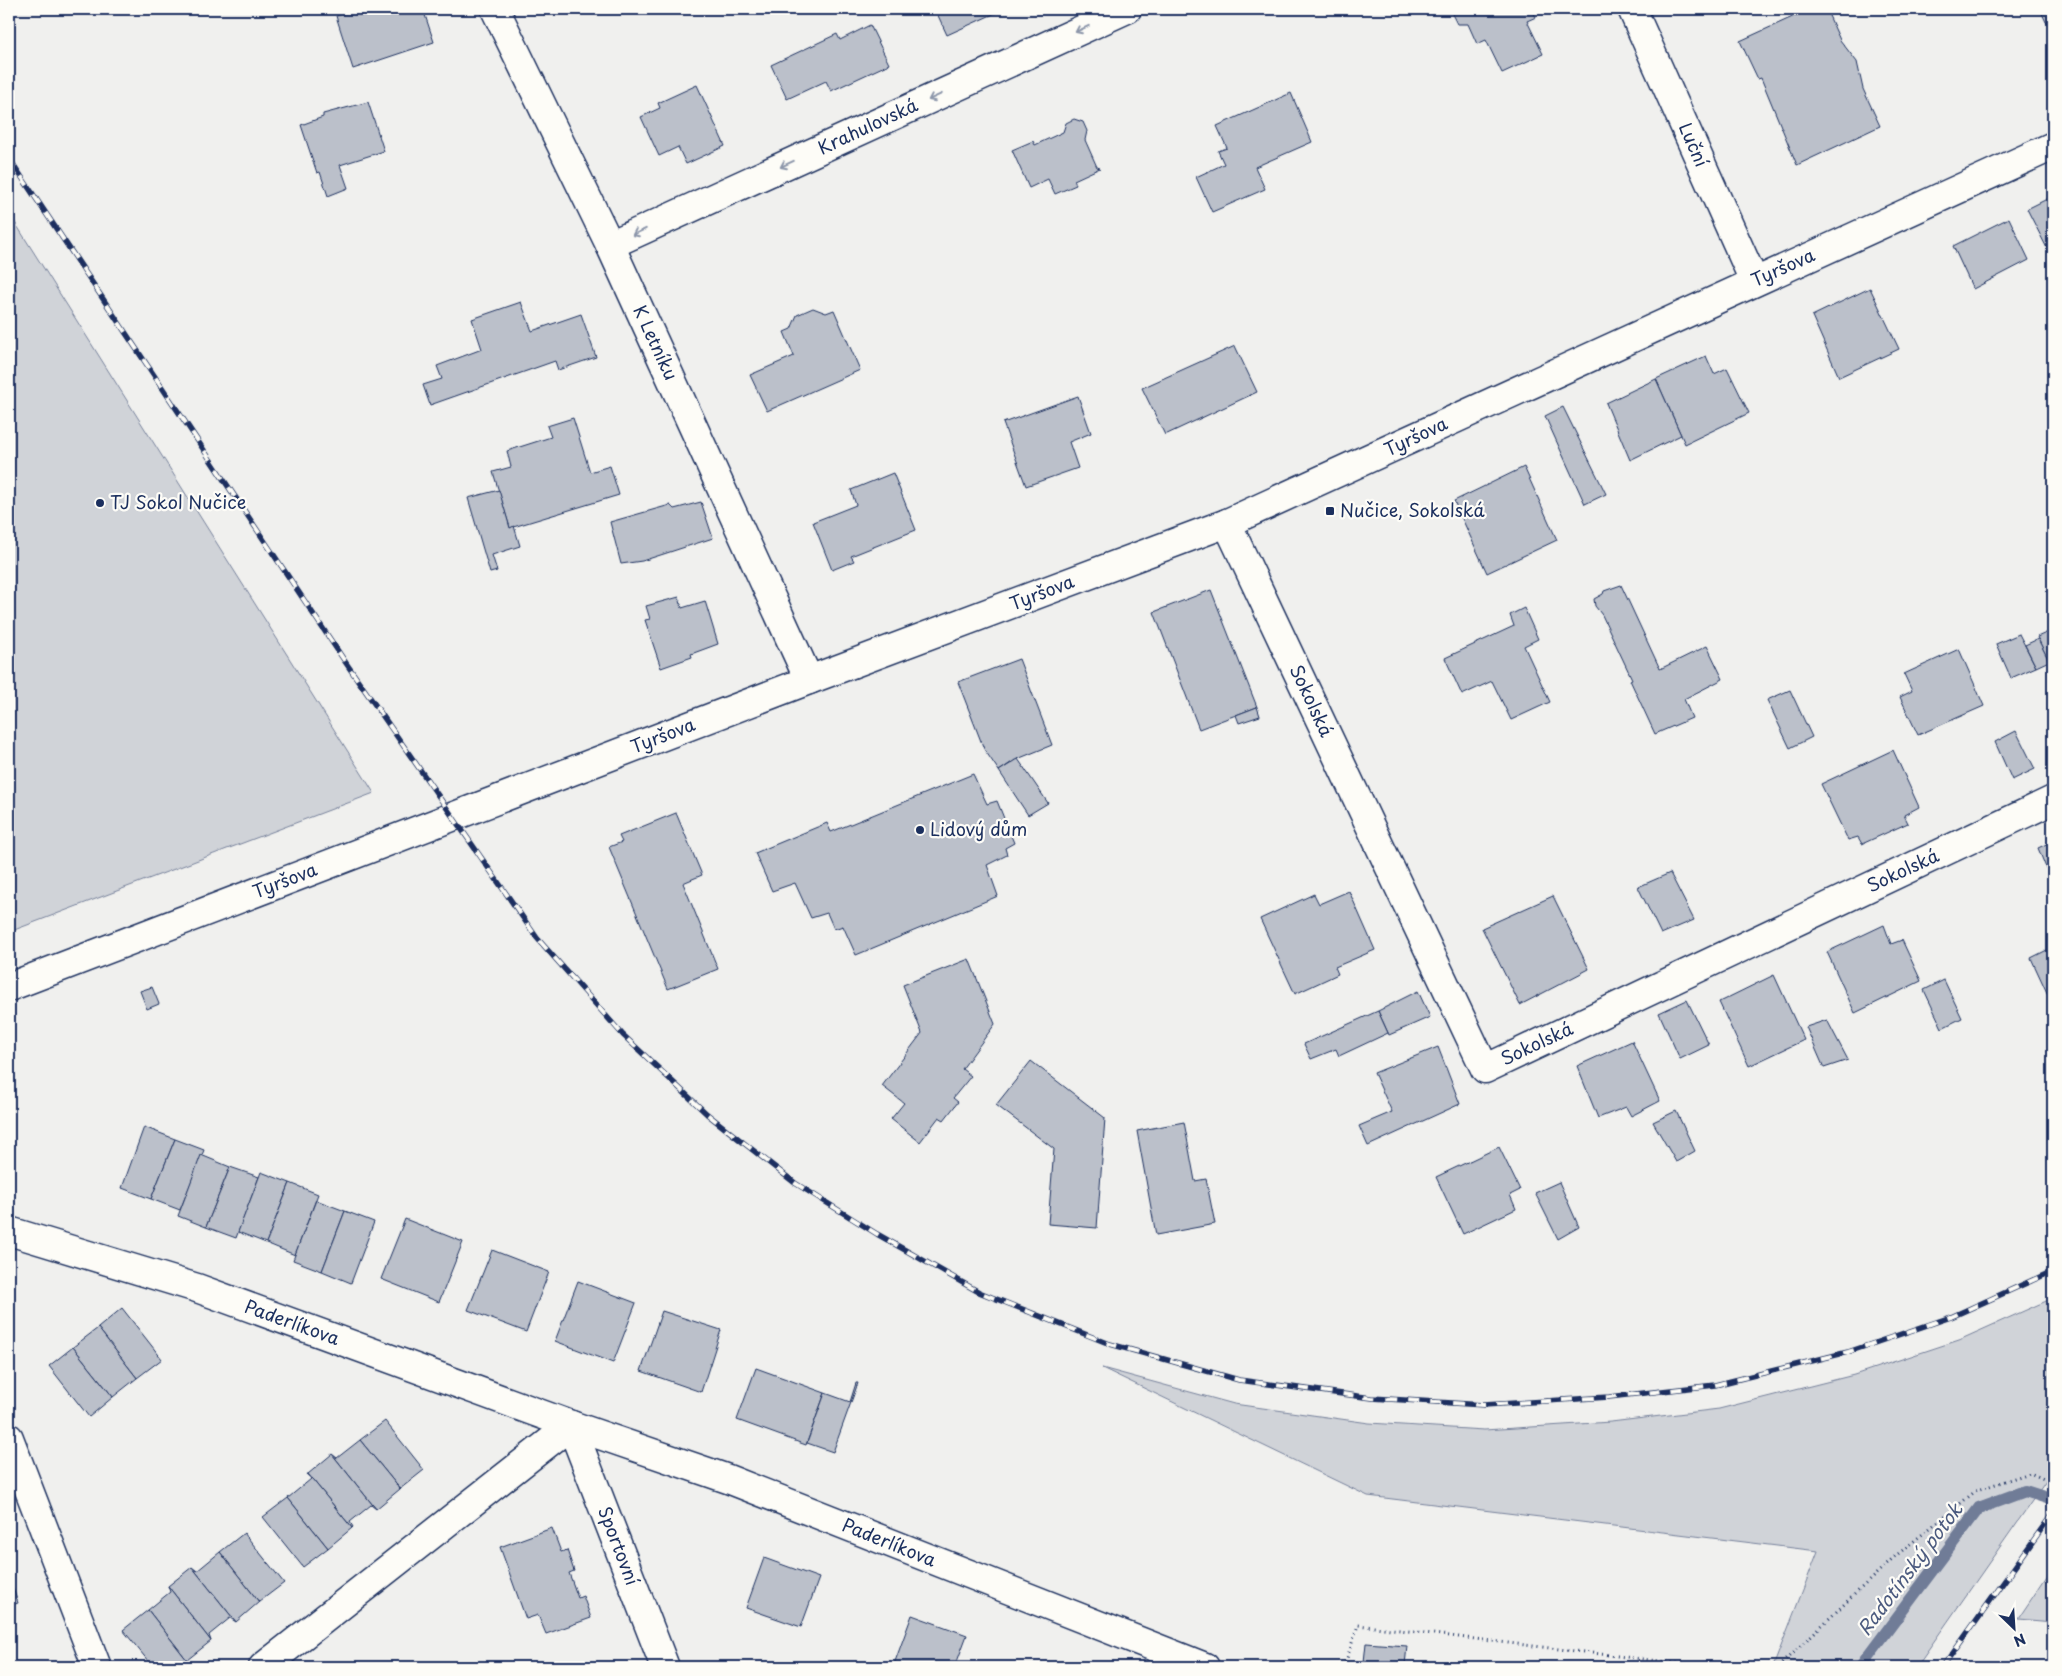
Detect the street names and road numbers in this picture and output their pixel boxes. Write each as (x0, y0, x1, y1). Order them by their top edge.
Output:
street label: Krahulovská (813, 90, 922, 161)
street label: Luční (1673, 118, 1716, 171)
street label: Tyršova (1746, 241, 1819, 293)
street label: K Letníku (627, 300, 685, 384)
street label: Tyršova (1379, 409, 1452, 462)
street label: Tyršova (1005, 567, 1078, 616)
street label: Sokolská (1284, 660, 1341, 742)
street label: Tyršova (626, 710, 699, 759)
street label: Sokolská (1862, 841, 1944, 898)
street label: Tyršova (248, 855, 321, 904)
street label: Sokolská (1496, 1014, 1578, 1071)
street label: Paderlíkova (241, 1292, 344, 1351)
street label: Sportovní (592, 1502, 647, 1589)
street label: Paderlíkova (839, 1511, 941, 1573)

